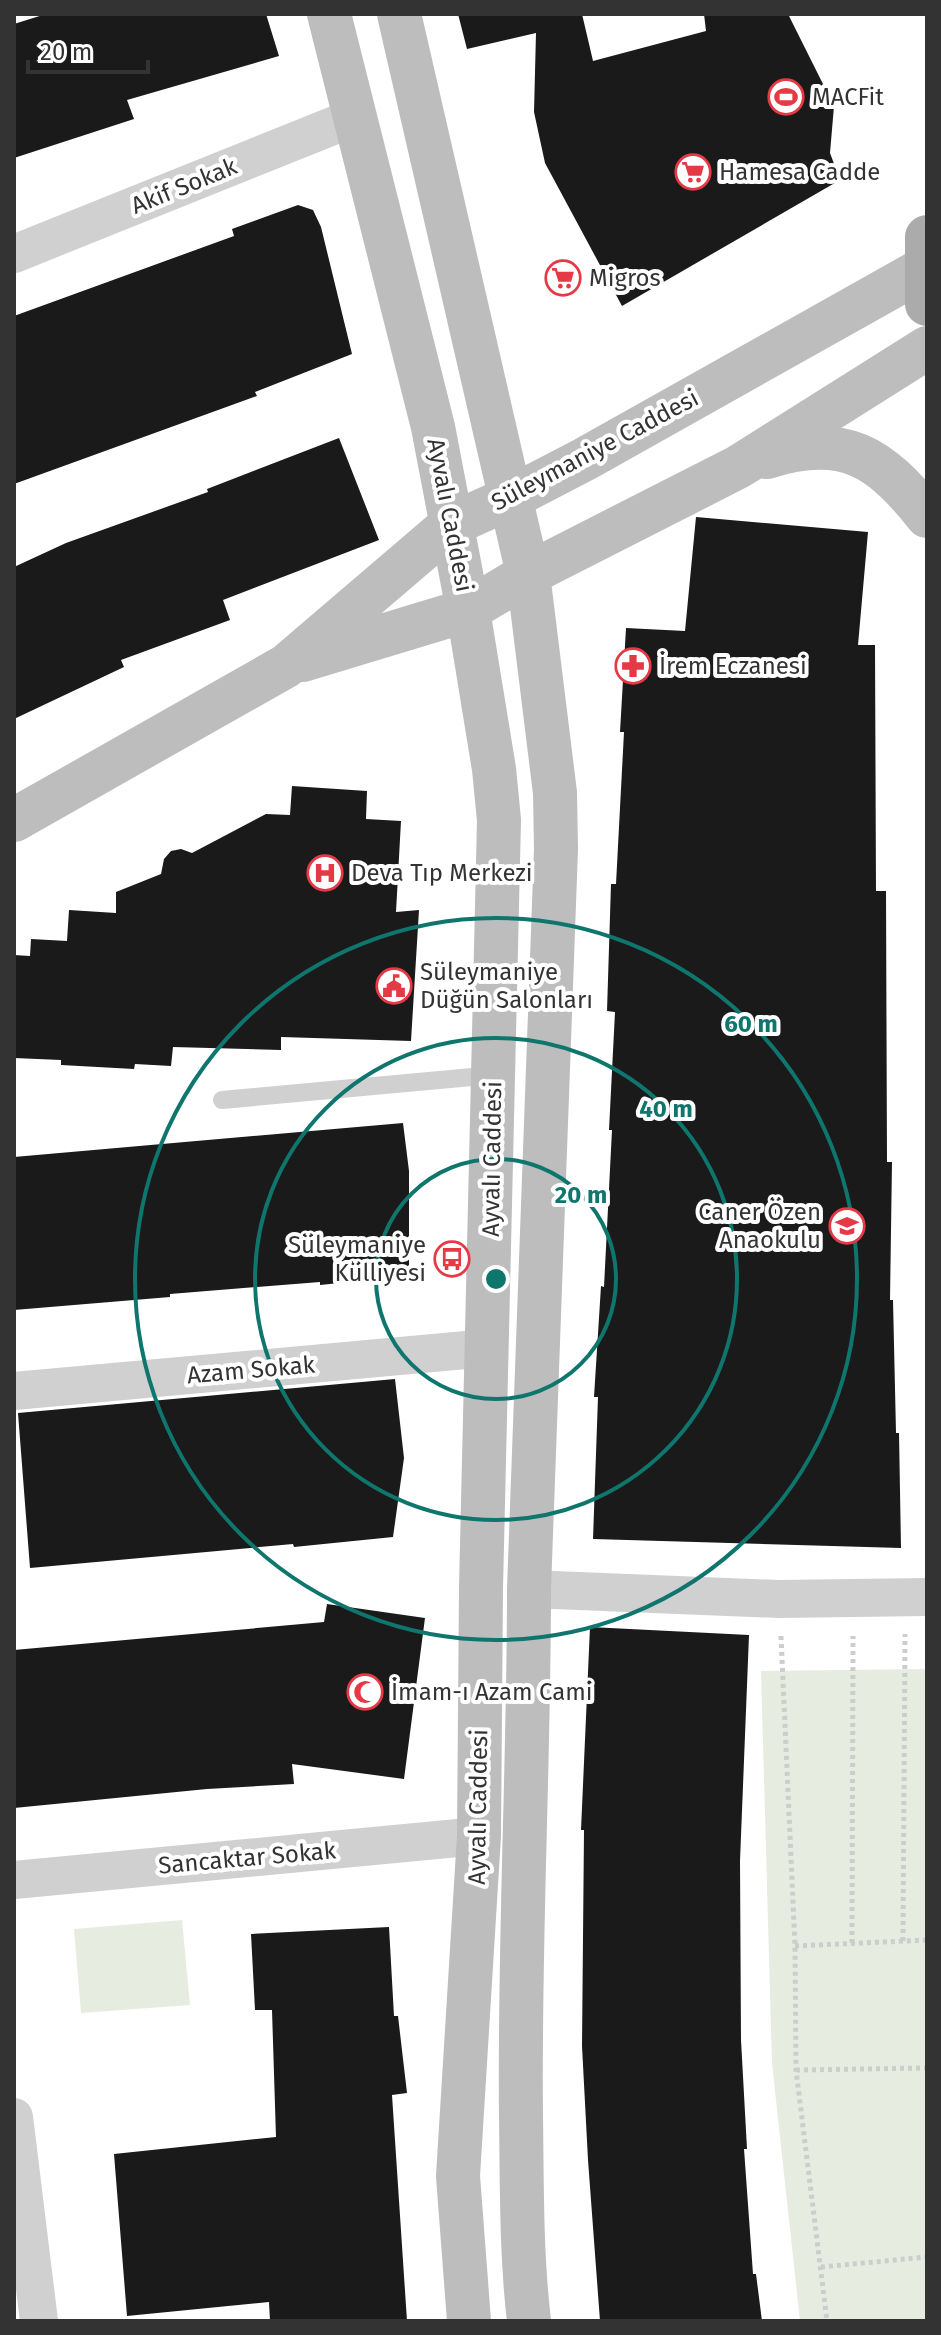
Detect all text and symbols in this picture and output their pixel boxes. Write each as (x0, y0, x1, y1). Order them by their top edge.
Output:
scale bar (28, 24, 148, 74)
text: 20 m (40, 38, 92, 66)
sports icon: MACFit (767, 78, 805, 116)
place label: MACFit (812, 83, 884, 111)
street label: Akif Sokak (127, 152, 242, 220)
supermarket icon: Hamesa Cadde (674, 153, 712, 191)
place label: Hamesa Cadde (719, 158, 880, 186)
supermarket icon: Migros (544, 259, 582, 297)
place label: Migros (589, 264, 661, 292)
street label: Süleymaniye Caddesi (487, 384, 703, 516)
street label: Ayvalı Caddesi (421, 436, 479, 594)
pharmacy icon: İrem Eczanesi (614, 647, 652, 685)
place label: İrem Eczanesi (659, 652, 807, 680)
hospital icon: Deva Tıp Merkezi (306, 854, 344, 892)
place label: Deva Tıp Merkezi (351, 859, 533, 887)
place label: Süleymaniye Düğün Salonları (420, 958, 593, 1014)
public building icon: Süleymaniye Düğün Salonları (375, 967, 413, 1005)
text: 60 m (724, 1010, 778, 1038)
street label: Ayvalı Caddesi (477, 1081, 507, 1237)
text: 40 m (639, 1095, 693, 1123)
text: 20 m (555, 1181, 607, 1209)
place label: Caner Özen Anaokulu (698, 1198, 821, 1254)
school or university icon: Caner Özen Anaokulu (828, 1207, 866, 1245)
place label: Süleymaniye Külliyesi (288, 1231, 426, 1287)
bus stop icon: Süleymaniye Külliyesi (433, 1240, 471, 1278)
centre of rings (482, 1265, 510, 1293)
street label: Azam Sokak (186, 1350, 317, 1390)
mosque icon: İmam-ı Azam Cami (346, 1673, 384, 1711)
place label: İmam-ı Azam Cami (391, 1678, 593, 1706)
street label: Ayvalı Caddesi (463, 1729, 493, 1885)
street label: Sancaktar Sokak (157, 1836, 338, 1880)

